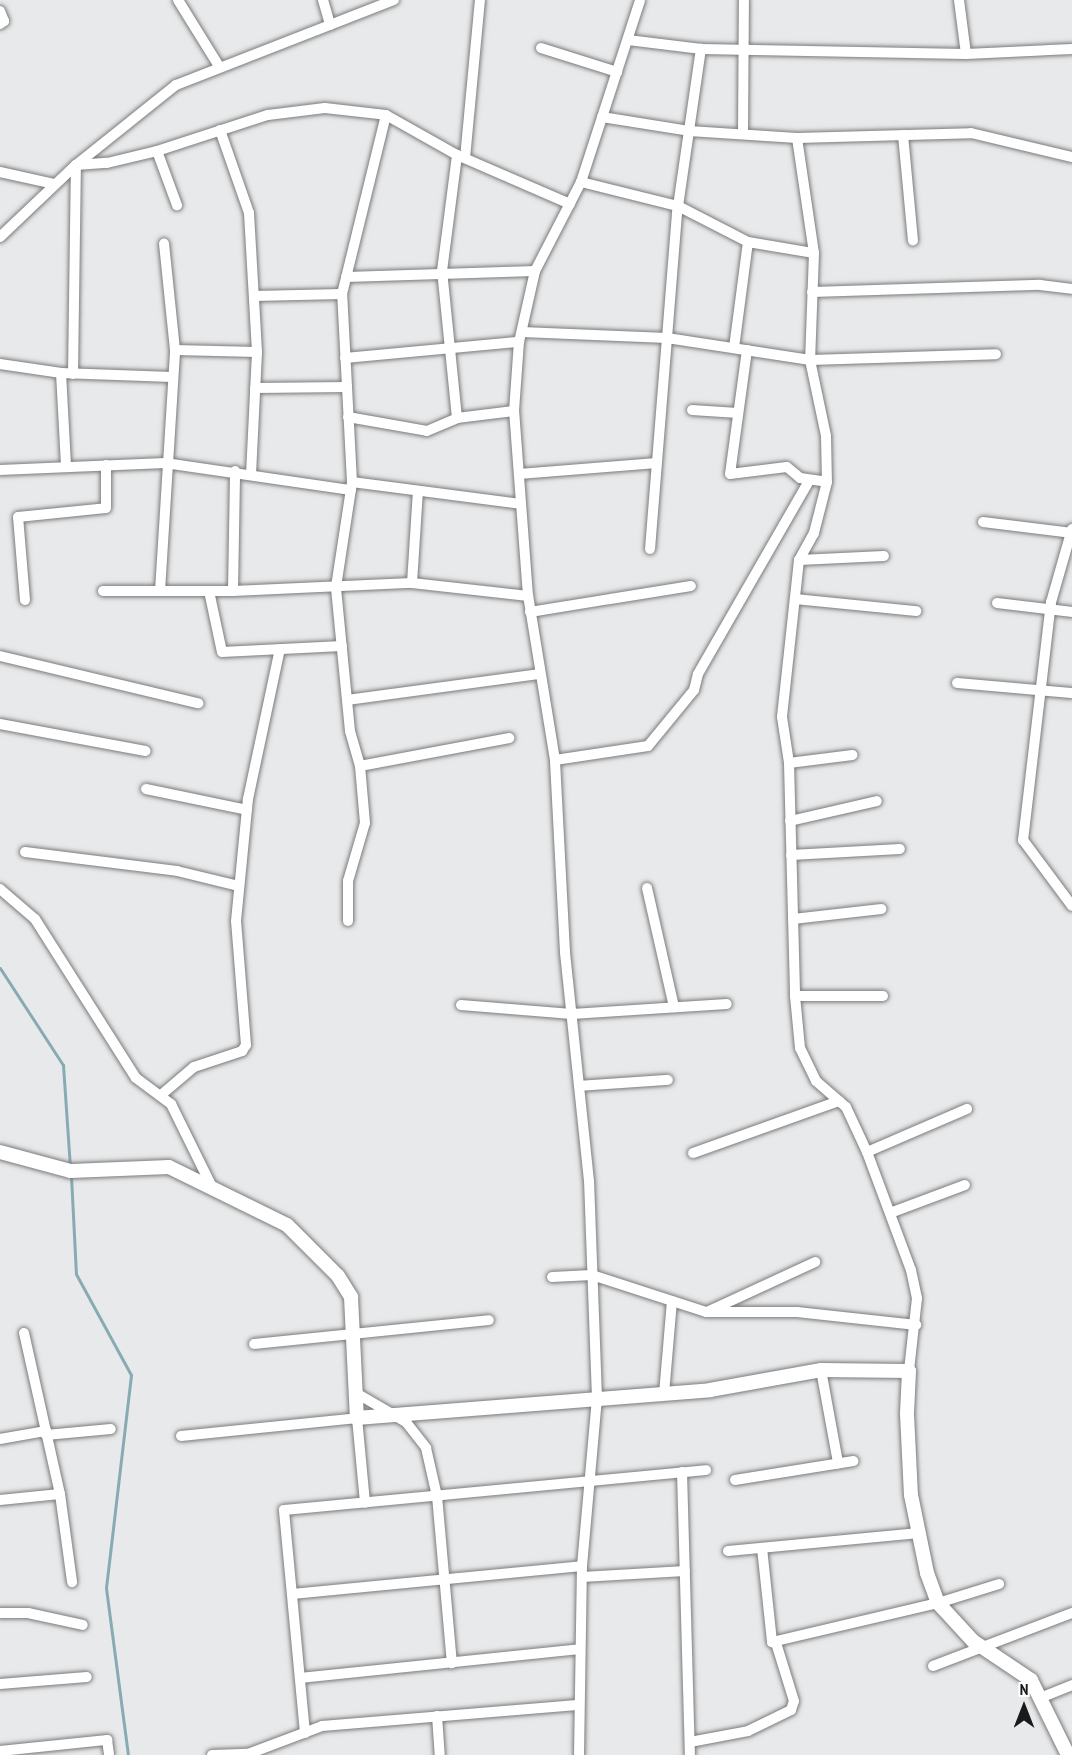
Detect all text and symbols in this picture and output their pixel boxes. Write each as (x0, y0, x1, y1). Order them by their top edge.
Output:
north arrow (994, 1677, 1054, 1737)
text: N (1020, 1679, 1028, 1699)

